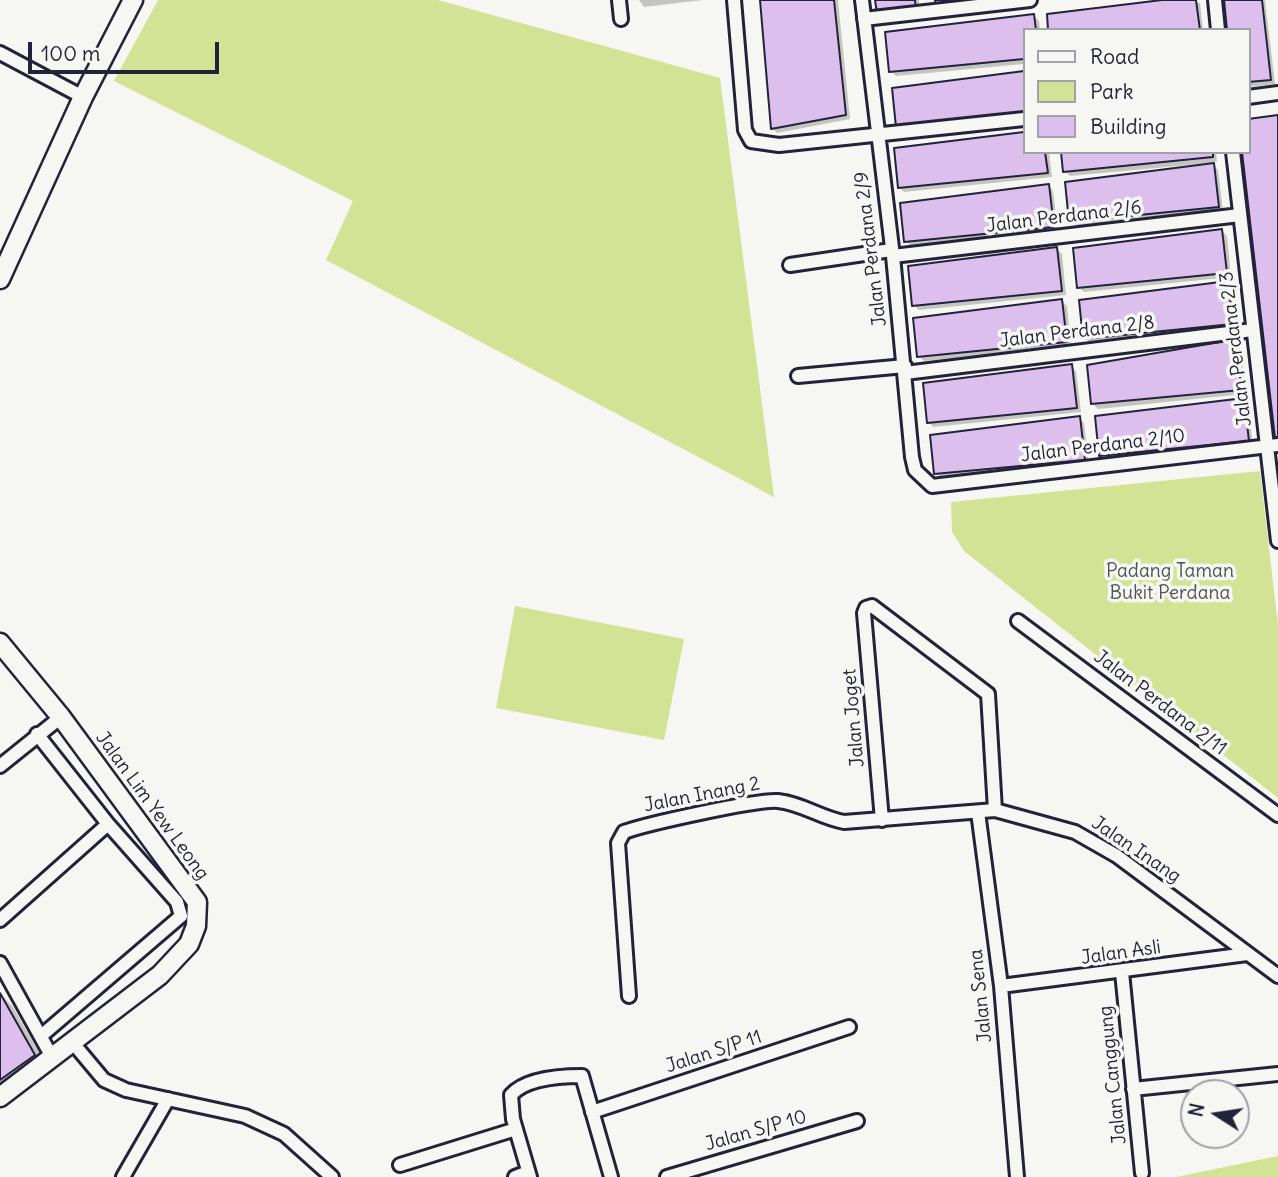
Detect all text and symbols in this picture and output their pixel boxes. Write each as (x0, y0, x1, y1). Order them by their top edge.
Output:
scale bar (32, 28, 222, 72)
legend (1023, 28, 1250, 154)
text: 100 m (41, 40, 100, 67)
text: Road (1090, 43, 1139, 70)
text: Park (1090, 78, 1133, 105)
text: Building (1090, 113, 1166, 140)
street label: Jalan Perdana 2/9 (850, 170, 892, 328)
street label: Jalan Perdana 2/6 (985, 196, 1143, 238)
street label: Jalan Perdana 2/3 (1215, 270, 1257, 428)
street label: Jalan Perdana 2/8 (998, 311, 1156, 353)
street label: Jalan Perdana 2/10 (1020, 425, 1186, 467)
park label: Padang Taman Bukit Perdana (1106, 561, 1234, 605)
street label: Jalan Perdana 2/11 (1089, 646, 1231, 760)
street label: Jalan Joget (838, 668, 870, 768)
street label: Jalan Lim Yew Leong (90, 727, 214, 885)
street label: Jalan Inang 2 (642, 773, 762, 817)
street label: Jalan Inang (1087, 812, 1185, 888)
street label: Jalan Asli (1080, 936, 1162, 970)
street label: Jalan Sena (965, 948, 997, 1044)
street label: Jalan Canggung (1094, 1005, 1132, 1145)
street label: Jalan S/P 11 (663, 1026, 765, 1078)
north arrow (1180, 1079, 1250, 1149)
text: N (1183, 1101, 1210, 1119)
street label: Jalan S/P 10 (703, 1106, 809, 1156)

